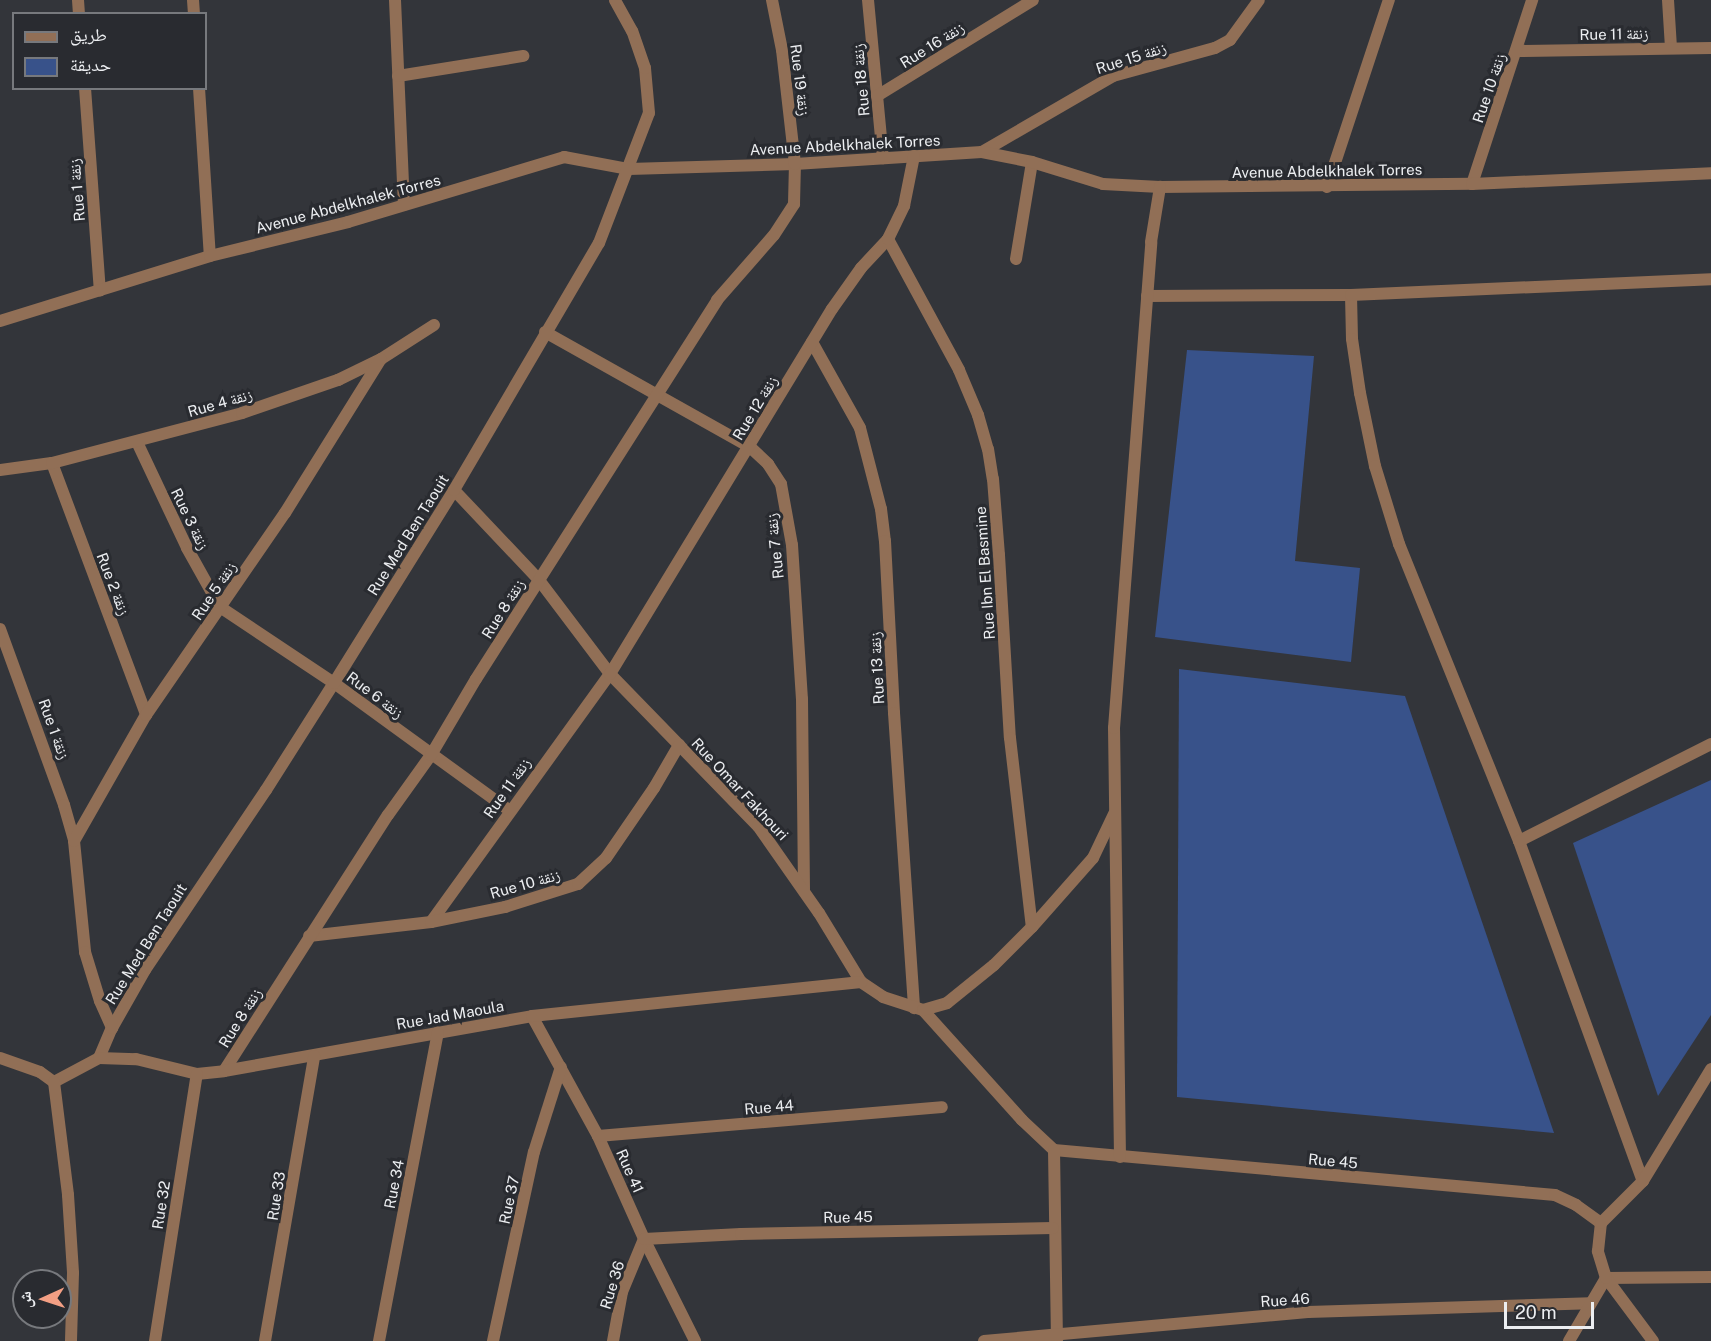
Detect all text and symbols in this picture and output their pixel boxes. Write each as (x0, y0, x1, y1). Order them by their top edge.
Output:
legend (12, 12, 207, 90)
street label: Rue 16 زنقة (897, 18, 967, 72)
text: طريق (70, 24, 107, 45)
street label: Rue 11 زنقة (1579, 24, 1649, 44)
street label: Rue 15 زنقة (1094, 38, 1168, 78)
street label: Rue 19 زنقة (787, 43, 813, 117)
street label: Rue 18 زنقة (849, 43, 873, 117)
street label: Rue 10 زنقة (1469, 51, 1509, 125)
text: حديقة (70, 54, 111, 75)
street label: Avenue Abdelkhalek Torres (749, 131, 941, 159)
street label: Rue 1 زنقة (65, 158, 89, 222)
street label: Avenue Abdelkhalek Torres (1231, 160, 1423, 182)
street label: Avenue Abdelkhalek Torres (254, 171, 442, 237)
street label: Rue 12 زنقة (729, 372, 781, 444)
street label: Rue 4 زنقة (186, 385, 254, 421)
street label: Rue Med Ben Taouit (363, 471, 453, 599)
street label: Rue 3 زنقة (167, 485, 213, 553)
street label: Rue Ibn El Basmine (971, 506, 999, 640)
street label: Rue 7 زنقة (763, 512, 787, 580)
street label: Rue 2 زنقة (93, 550, 133, 618)
street label: Rue 5 زنقة (188, 558, 240, 624)
street label: Rue 8 زنقة (478, 576, 528, 642)
street label: Rue 13 زنقة (866, 631, 888, 705)
street label: Rue 6 زنقة (343, 668, 407, 722)
street label: Rue 1 زنقة (35, 696, 73, 762)
street label: Rue Omar Fakhouri (688, 734, 792, 844)
street label: Rue 11 زنقة (480, 754, 534, 822)
street label: Rue 10 زنقة (488, 865, 562, 903)
street label: Rue Med Ben Taouit (101, 880, 191, 1008)
street label: Rue 8 زنقة (215, 985, 265, 1051)
street label: Rue Jad Maoula (395, 997, 505, 1033)
street label: Rue 44 (743, 1096, 795, 1118)
street label: Rue 41 (612, 1146, 648, 1196)
street label: Rue 45 (1307, 1150, 1359, 1172)
street label: Rue 34 (380, 1158, 408, 1210)
street label: Rue 33 (263, 1170, 289, 1222)
street label: Rue 37 (495, 1174, 523, 1226)
street label: Rue 32 (148, 1179, 174, 1231)
street label: Rue 45 (823, 1208, 873, 1226)
street label: Rue 36 (596, 1259, 628, 1311)
north arrow (12, 1269, 72, 1329)
street label: Rue 46 (1260, 1289, 1310, 1311)
scale bar (1507, 1290, 1597, 1328)
text: ش (16, 1291, 35, 1309)
text: 20 m (1515, 1302, 1557, 1323)

